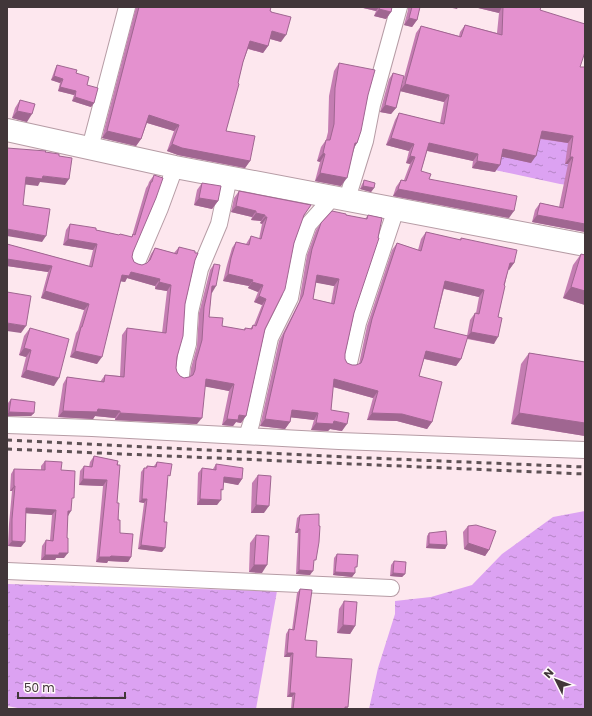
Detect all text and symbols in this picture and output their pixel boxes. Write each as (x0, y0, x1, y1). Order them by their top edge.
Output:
north arrow (536, 660, 576, 700)
text: N (540, 665, 557, 682)
scale bar (18, 674, 125, 700)
text: 50 m (24, 679, 55, 696)

